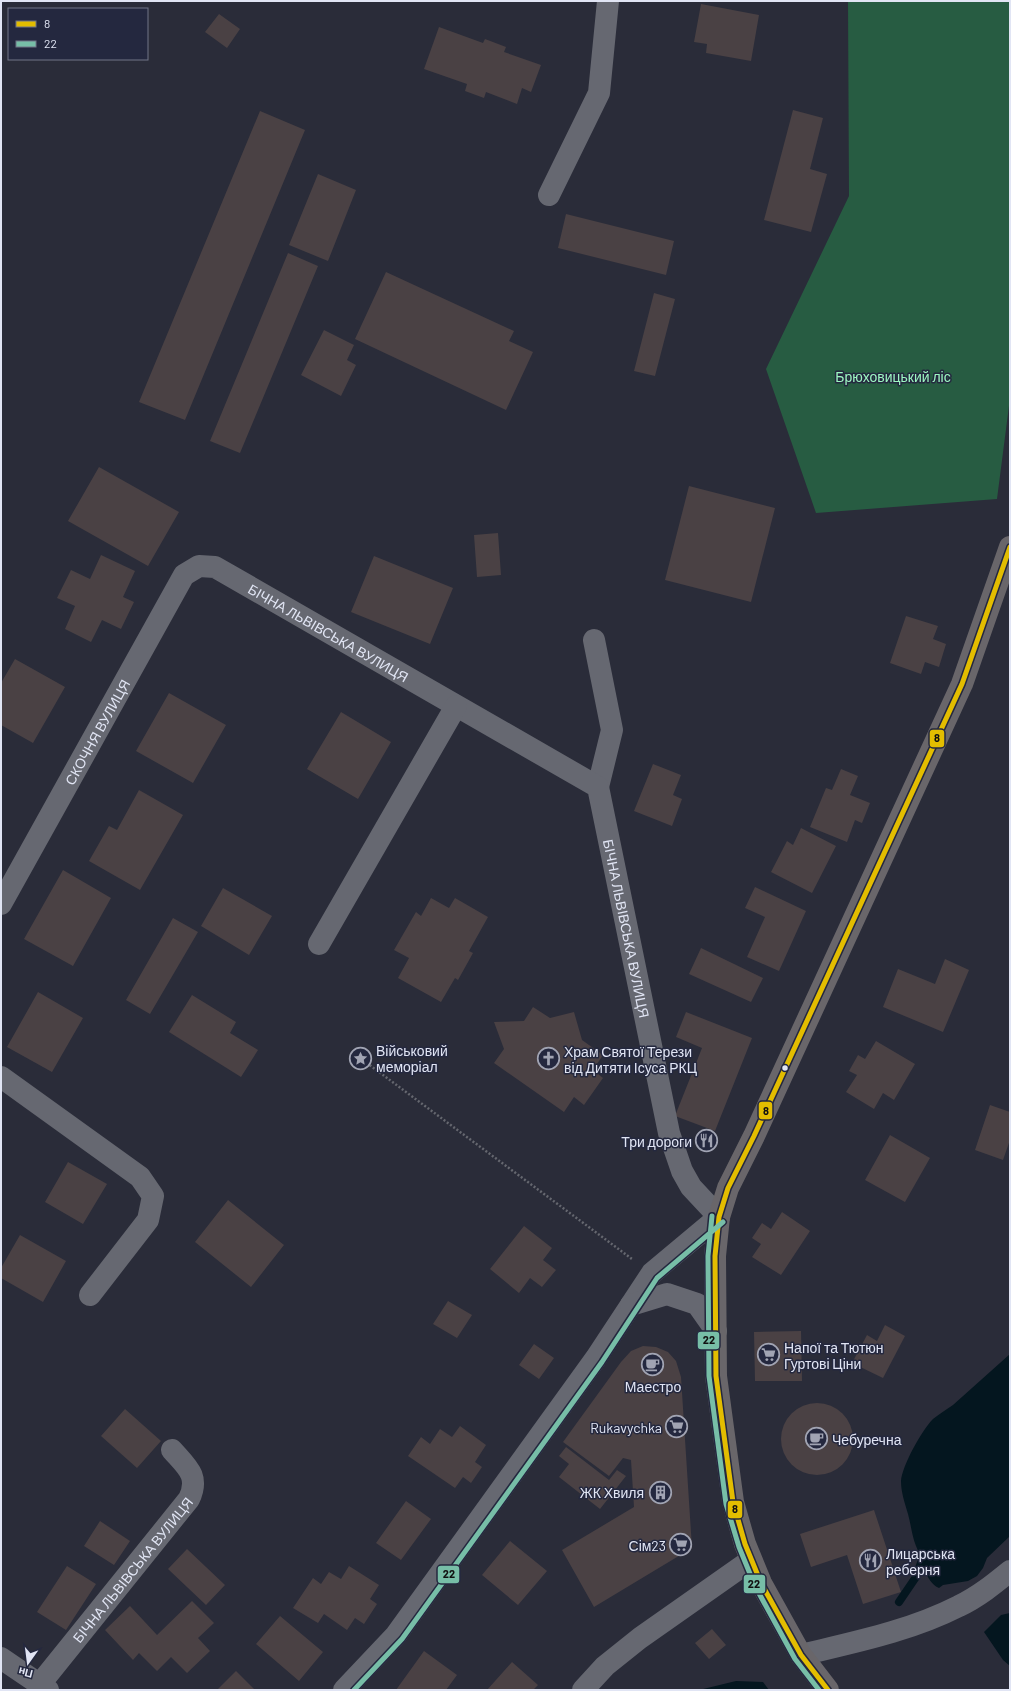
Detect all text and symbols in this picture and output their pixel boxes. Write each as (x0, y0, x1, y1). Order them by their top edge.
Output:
legend (8, 8, 148, 60)
text: 8 (44, 16, 50, 30)
text: 22 (44, 36, 57, 50)
park label: Брюховицький ліс (835, 368, 951, 385)
street label: БІЧНА ЛЬВІВСЬКА ВУЛИЦЯ (246, 580, 412, 685)
street label: СКОЧНЯ ВУЛИЦЯ (61, 676, 133, 788)
line badge: 8 (929, 729, 945, 748)
text: 8 (934, 731, 940, 744)
street label: БІЧНА ЛЬВІВСЬКА ВУЛИЦЯ (600, 838, 654, 1019)
place label: Військовий меморіал (376, 1042, 448, 1075)
place label: Храм Святої Терези від Дитяти Ісуса РКЦ (564, 1043, 698, 1076)
place icon: Військовий меморіал (347, 1045, 373, 1071)
church icon: Храм Святої Терези від Дитяти Ісуса РКЦ (536, 1046, 562, 1072)
unlabelled marker (780, 1063, 790, 1073)
line badge: 8 (758, 1101, 773, 1120)
text: 8 (763, 1104, 769, 1117)
restaurant icon: Три дороги (694, 1128, 720, 1154)
place label: Три дороги (621, 1133, 692, 1150)
line badge: 22 (697, 1331, 720, 1350)
text: 22 (703, 1333, 715, 1346)
place label: Напої та Тютюн Гуртові Ціни (784, 1339, 884, 1372)
supermarket icon: Напої та Тютюн Гуртові Ціни (756, 1342, 782, 1368)
cafe icon: Маестро (640, 1351, 666, 1377)
place label: Маестро (625, 1378, 681, 1395)
supermarket icon: Rukavychka (664, 1414, 690, 1440)
place label: Rukavychka (590, 1419, 662, 1436)
cafe icon: Чебуречна (804, 1426, 830, 1452)
place label: Чебуречна (832, 1431, 902, 1448)
building icon: ЖК Хвиля (647, 1479, 673, 1505)
place label: ЖК Хвиля (580, 1484, 644, 1501)
street label: БІЧНА ЛЬВІВСЬКА ВУЛИЦЯ (69, 1493, 196, 1646)
line badge: 8 (727, 1500, 743, 1519)
text: 8 (732, 1502, 738, 1515)
supermarket icon: Сім23 (668, 1532, 694, 1558)
place label: Сім23 (629, 1537, 666, 1554)
place label: Лицарська реберня (886, 1545, 955, 1578)
restaurant icon: Лицарська реберня (857, 1548, 883, 1574)
line badge: 22 (437, 1565, 460, 1584)
text: 22 (443, 1567, 455, 1580)
line badge: 22 (743, 1574, 766, 1594)
text: 22 (748, 1577, 760, 1590)
north arrow (8, 1643, 48, 1683)
text: Пн (17, 1665, 34, 1681)

